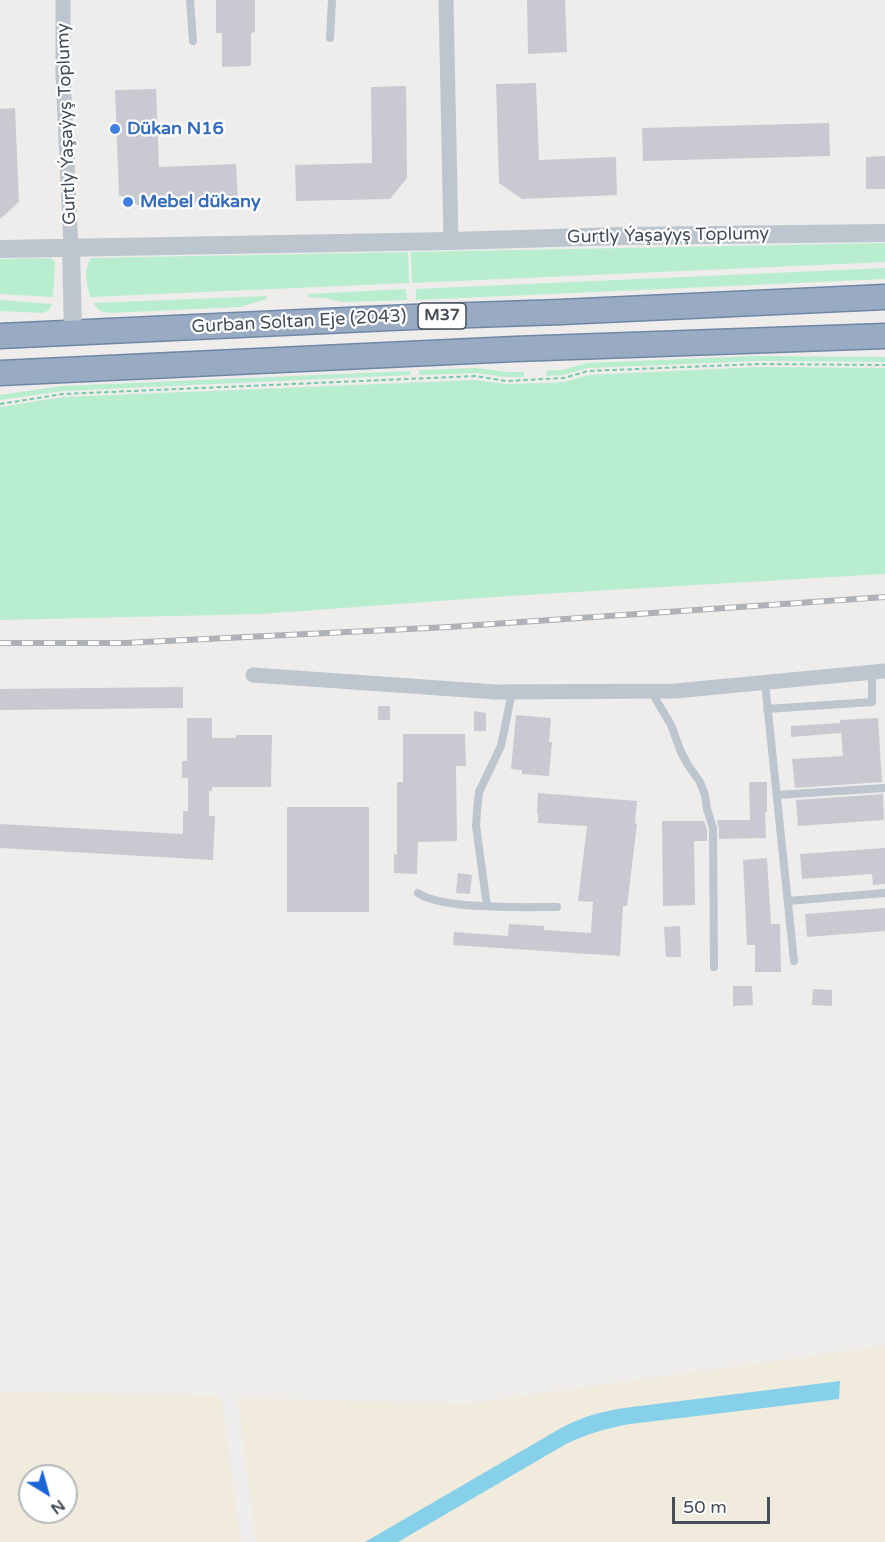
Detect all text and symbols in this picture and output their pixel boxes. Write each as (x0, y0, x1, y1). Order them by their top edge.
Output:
street label: Gurtly Ýaşaýyş Toplumy (53, 23, 81, 225)
place label: Dükan N16 (127, 118, 224, 140)
marker: Dükan N16 (108, 122, 122, 136)
place label: Mebel dükany (140, 191, 261, 213)
marker: Mebel dükany (121, 195, 135, 209)
street label: Gurtly Ýaşaýyş Toplumy (567, 223, 769, 249)
road number: M37 (418, 303, 466, 329)
street label: Gurban Soltan Eje (2043) (191, 306, 407, 338)
north arrow (18, 1464, 78, 1524)
scale bar (675, 1485, 772, 1523)
text: N (46, 1495, 69, 1519)
text: 50 m (683, 1496, 727, 1518)

